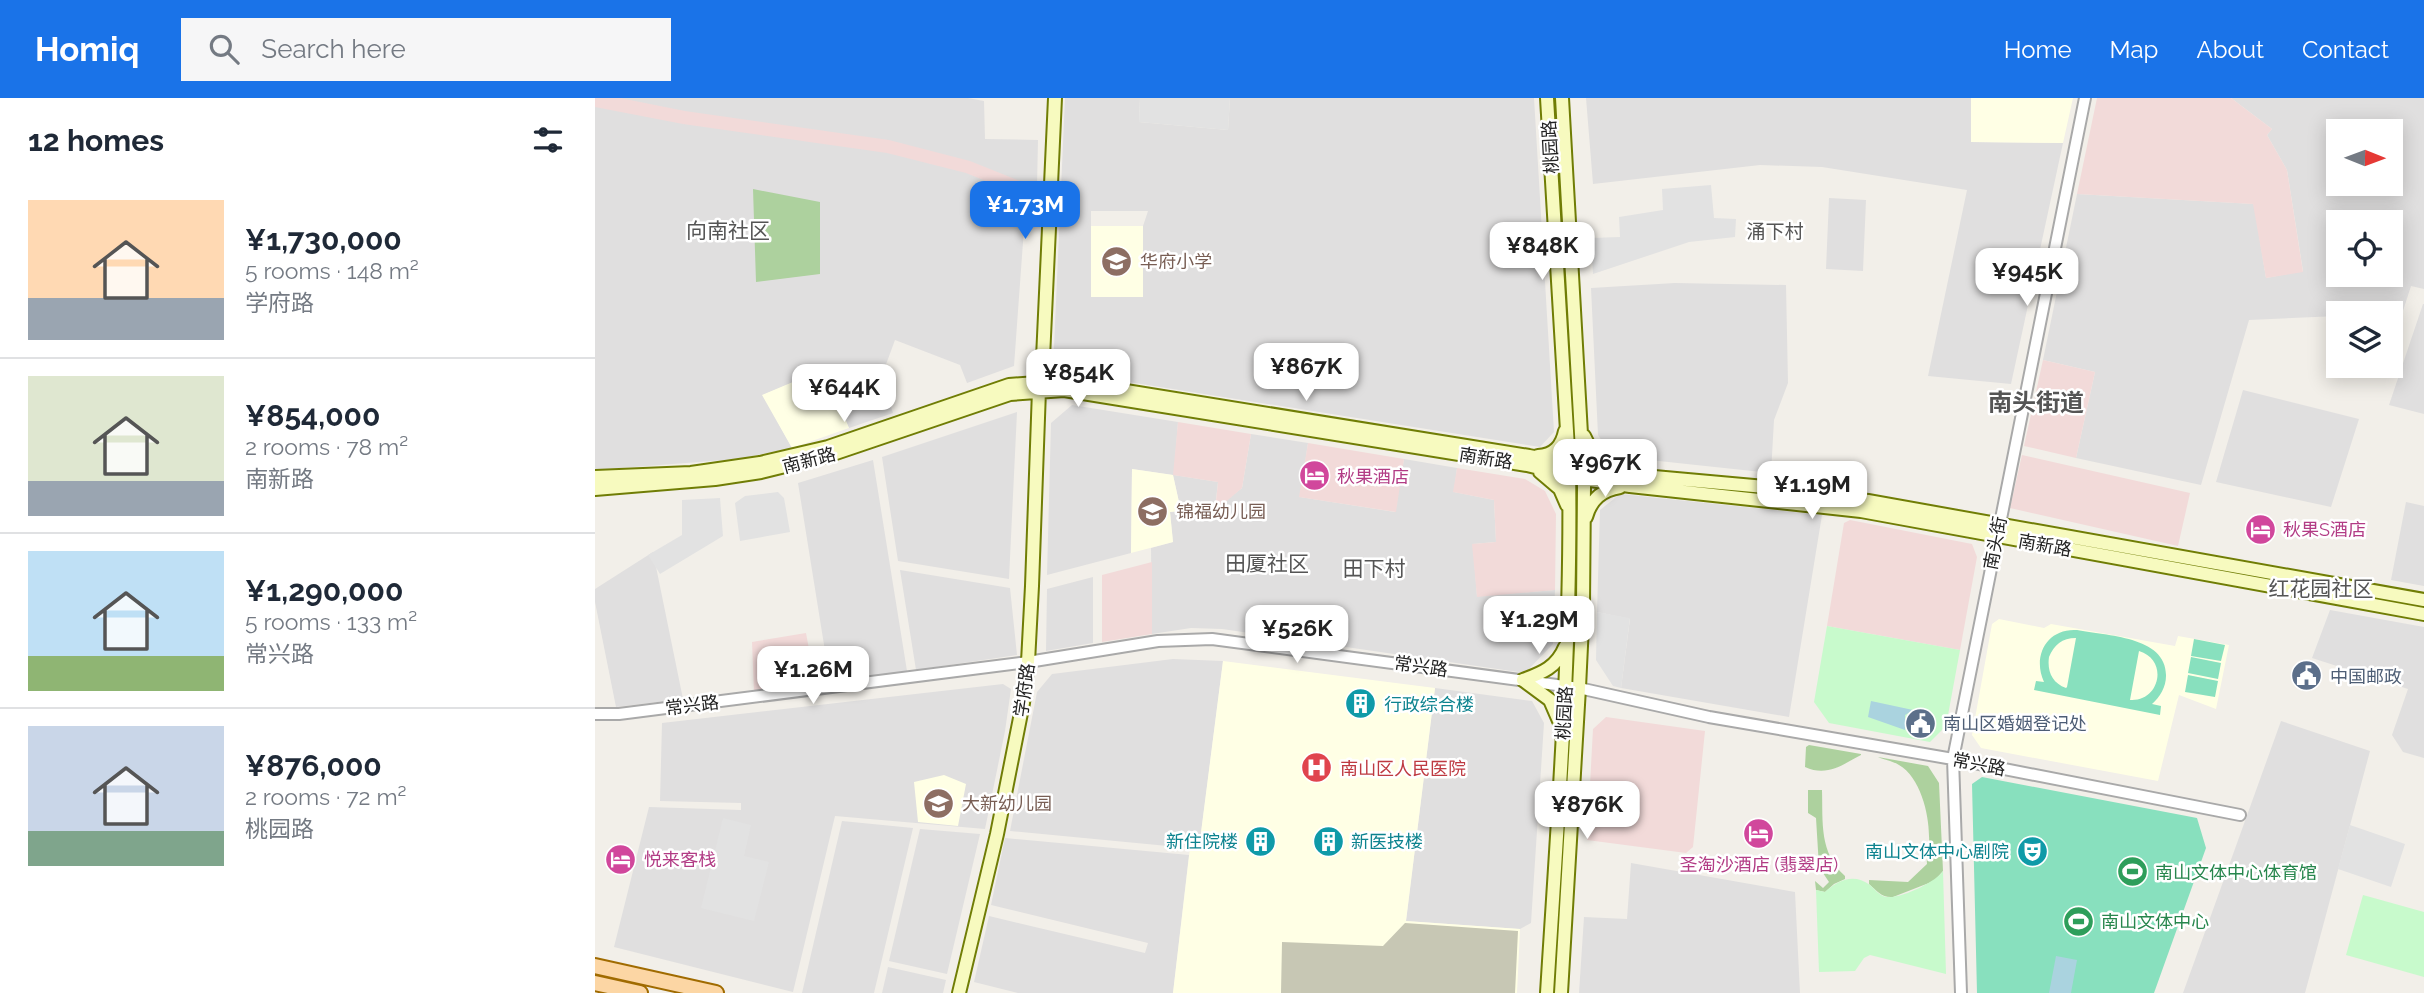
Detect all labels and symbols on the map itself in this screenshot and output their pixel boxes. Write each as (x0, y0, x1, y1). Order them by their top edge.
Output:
street label: 桃园路 (1538, 119, 1562, 175)
north arrow (2326, 119, 2403, 196)
pin: ¥1.73M (968, 181, 1082, 241)
district label: 向南社区 (686, 218, 770, 243)
district label: 涌下村 (1746, 220, 1804, 242)
pin: ¥848K (1493, 222, 1591, 282)
school or university icon: 华府小学 (1100, 244, 1134, 278)
pin: ¥945K (1978, 248, 2076, 308)
place label: 华府小学 (1140, 251, 1212, 272)
pin: ¥867K (1257, 344, 1355, 403)
pin: ¥854K (1029, 350, 1127, 409)
pin: ¥644K (795, 364, 893, 424)
district label: 南头街道 (1988, 388, 2084, 417)
pin: ¥967K (1556, 440, 1654, 499)
street label: 南新路 (780, 443, 838, 477)
street label: 南新路 (1458, 443, 1514, 473)
hotel icon: 秋果酒店 (1297, 459, 1331, 493)
pin: ¥1.19M (1755, 462, 1869, 521)
place label: 秋果酒店 (1337, 466, 1409, 487)
school or university icon: 锦福幼儿园 (1136, 494, 1170, 528)
place label: 锦福幼儿园 (1176, 501, 1266, 522)
hotel icon: 秋果S酒店 (2243, 512, 2277, 546)
street label: 南头街 (1980, 514, 2010, 572)
place label: 秋果S酒店 (2283, 519, 2366, 540)
street label: 南新路 (2017, 530, 2073, 560)
district label: 田厦社区 (1225, 551, 1309, 576)
district label: 田下村 (1343, 556, 1406, 581)
district label: 红花园社区 (2269, 576, 2374, 601)
pin: ¥1.29M (1482, 596, 1596, 656)
pin: ¥526K (1248, 606, 1346, 665)
pin: ¥1.26M (756, 646, 870, 706)
street label: 常兴路 (1393, 652, 1449, 680)
public building icon: 中国邮政 (2290, 659, 2324, 693)
street label: 学府路 (1010, 662, 1038, 718)
place label: 中国邮政 (2330, 666, 2402, 687)
street label: 桃园路 (1552, 685, 1576, 741)
building icon: 行政综合楼 (1344, 687, 1378, 721)
street label: 常兴路 (664, 691, 720, 719)
place label: 行政综合楼 (1384, 694, 1474, 715)
public building icon: 南山区婚姻登记处 (1903, 706, 1937, 740)
place label: 南山区婚姻登记处 (1943, 713, 2087, 734)
street label: 常兴路 (1950, 749, 2008, 779)
hospital icon: 南山区人民医院 (1300, 751, 1334, 785)
place label: 南山区人民医院 (1340, 758, 1466, 779)
pin: ¥876K (1538, 782, 1636, 841)
school or university icon: 大新幼儿园 (922, 786, 956, 820)
place label: 大新幼儿园 (962, 793, 1052, 814)
hotel icon: 圣淘沙酒店 (翡翠店) (1742, 816, 1776, 850)
building icon: 新住院楼 (1244, 824, 1278, 858)
building icon: 新医技楼 (1311, 824, 1345, 858)
place label: 新住院楼 (1166, 831, 1238, 852)
place label: 新医技楼 (1351, 831, 1423, 852)
theatre icon: 南山文体中心剧院 (2015, 834, 2049, 868)
place label: 南山文体中心剧院 (1865, 841, 2009, 862)
hotel icon: 悦来客栈 (604, 842, 638, 876)
place label: 悦来客栈 (644, 849, 716, 870)
place label: 圣淘沙酒店 (翡翠店) (1680, 854, 1838, 875)
sports icon: 南山文体中心体育馆 (2115, 855, 2149, 889)
place label: 南山文体中心体育馆 (2155, 862, 2317, 883)
sports icon: 南山文体中心 (2061, 904, 2095, 938)
place label: 南山文体中心 (2101, 911, 2209, 932)

